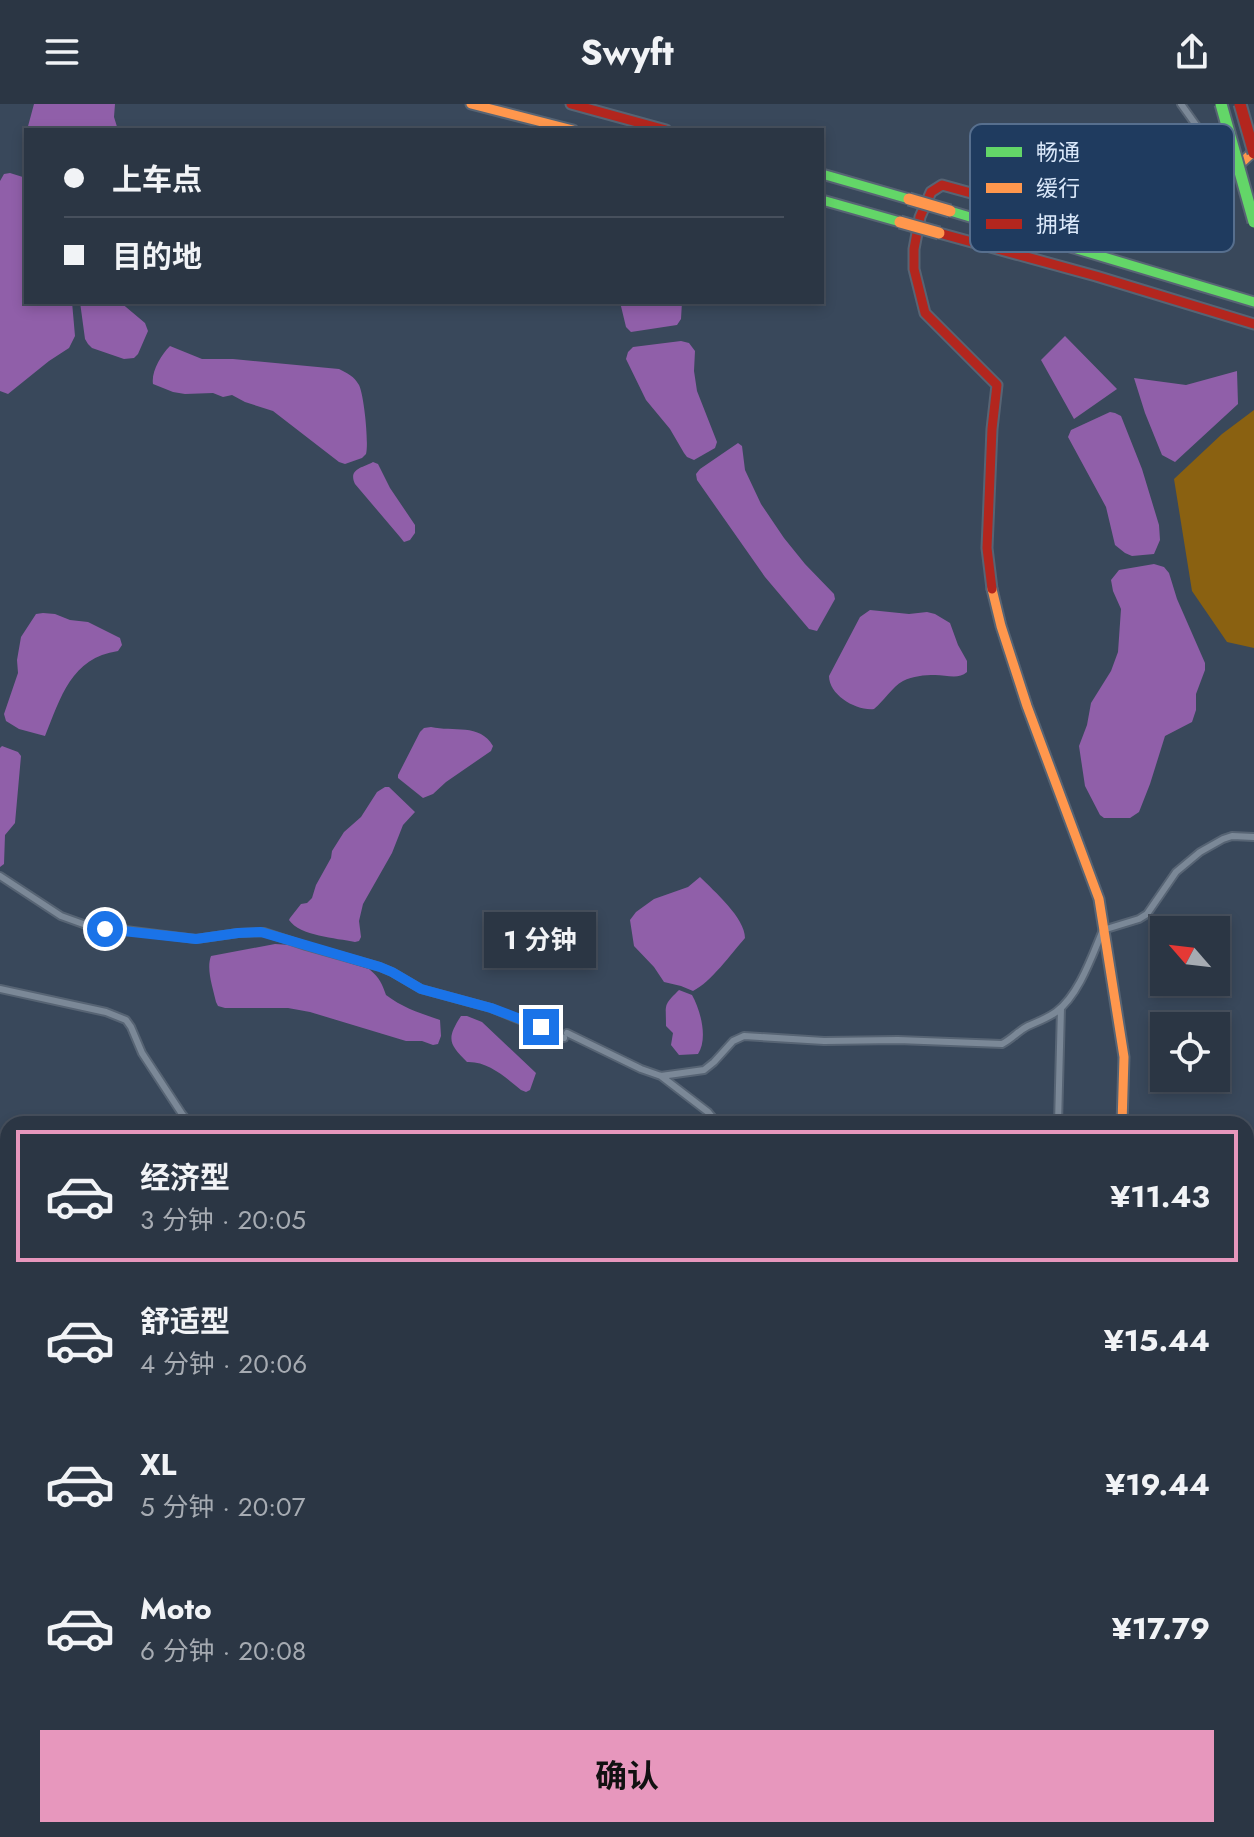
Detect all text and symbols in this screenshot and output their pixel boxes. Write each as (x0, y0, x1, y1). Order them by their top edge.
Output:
text: Swyft (580, 26, 674, 78)
icon: menu (40, 30, 84, 74)
icon: share (1170, 30, 1214, 74)
legend (970, 124, 1234, 252)
text: 畅通 (1036, 136, 1080, 168)
text: 上车点 (112, 158, 202, 201)
text: 缓行 (1036, 172, 1080, 204)
text: 拥堵 (1036, 208, 1080, 240)
text: 目的地 (112, 235, 202, 278)
route start (87, 911, 123, 947)
callout: 1 分钟 (485, 911, 597, 967)
north arrow (1150, 916, 1230, 996)
map controls (1150, 916, 1230, 1092)
text: 1 分钟 (503, 921, 577, 959)
route end (523, 1009, 559, 1045)
button: locate (1150, 1012, 1230, 1092)
text: 经济型 (140, 1156, 230, 1199)
icon: car (44, 1160, 116, 1232)
text: ¥11.43 (1110, 1175, 1210, 1218)
text: 3 分钟 · 20:05 (140, 1201, 306, 1239)
text: 舒适型 (140, 1300, 230, 1343)
icon: car (44, 1304, 116, 1376)
text: ¥15.44 (1104, 1319, 1210, 1362)
text: 4 分钟 · 20:06 (140, 1345, 307, 1383)
text: XL (140, 1443, 176, 1486)
icon: car (44, 1448, 116, 1520)
text: ¥19.44 (1105, 1463, 1210, 1506)
text: 5 分钟 · 20:07 (140, 1488, 305, 1526)
text: Moto (140, 1587, 212, 1630)
icon: car (44, 1592, 116, 1664)
text: ¥17.79 (1112, 1607, 1210, 1650)
text: 6 分钟 · 20:08 (140, 1632, 306, 1670)
button: 确认 (40, 1730, 1214, 1822)

